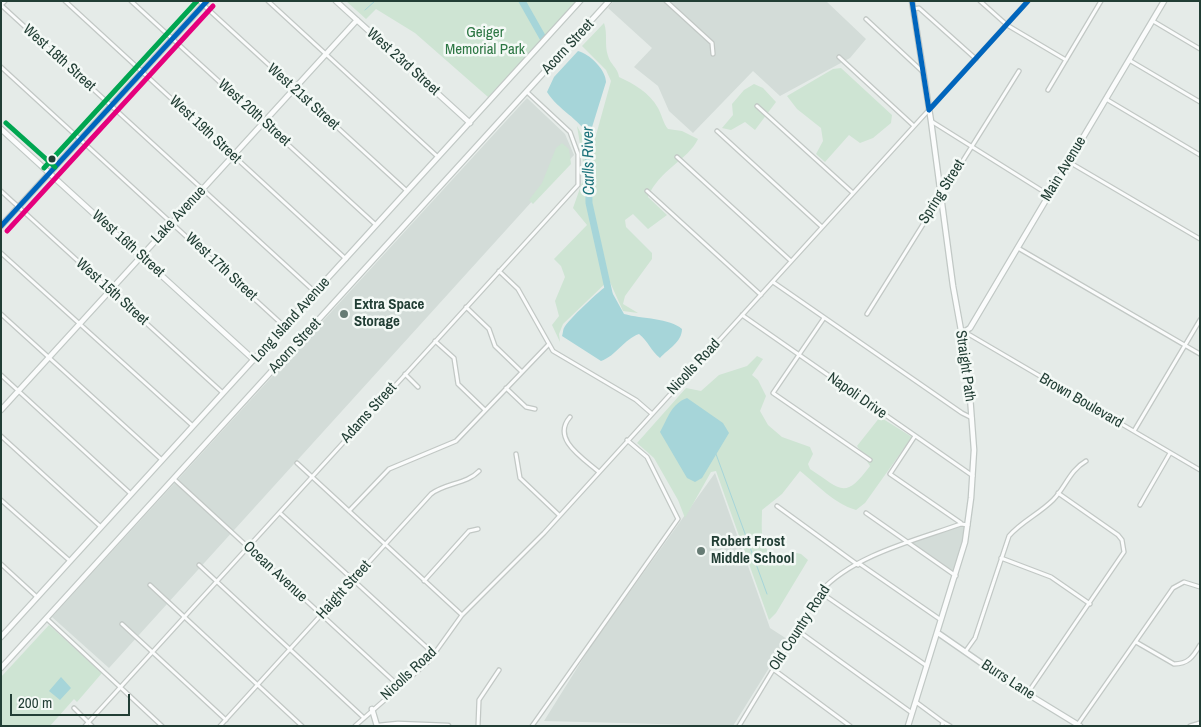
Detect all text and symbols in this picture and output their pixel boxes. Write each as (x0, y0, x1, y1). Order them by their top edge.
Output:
street label: Acorn Street (538, 16, 598, 78)
street label: West 18th Street (19, 21, 99, 95)
park label: Geiger Memorial Park (445, 24, 525, 59)
street label: West 23rd Street (363, 25, 443, 99)
street label: West 21st Street (263, 60, 343, 134)
street label: West 20th Street (214, 76, 294, 150)
street label: West 19th Street (165, 92, 245, 168)
water label: Carlls River (579, 127, 599, 195)
street label: Main Avenue (1038, 133, 1090, 205)
unlabelled marker (47, 154, 57, 164)
street label: Spring Street (915, 156, 969, 228)
street label: Lake Avenue (148, 183, 210, 247)
street label: West 16th Street (88, 207, 168, 281)
street label: West 17th Street (181, 229, 261, 305)
street label: West 15th Street (72, 255, 152, 329)
street label: Long Island Avenue (248, 274, 334, 366)
place label: Extra Space Storage (354, 296, 424, 331)
marker: Extra Space Storage (338, 308, 350, 320)
street label: Acorn Street (265, 315, 325, 377)
street label: Straight Path (951, 329, 979, 403)
street label: Nicolls Road (664, 335, 724, 399)
street label: Napoli Drive (824, 369, 890, 423)
street label: Brown Boulevard (1036, 370, 1126, 432)
street label: Adams Street (337, 379, 401, 447)
place label: Robert Frost Middle School (711, 533, 794, 568)
street label: Ocean Avenue (239, 538, 311, 606)
marker: Robert Frost Middle School (695, 545, 707, 557)
street label: Haight Street (313, 557, 375, 623)
street label: Old Country Road (766, 582, 834, 674)
street label: Nicolls Road (377, 644, 441, 704)
street label: Burrs Lane (978, 656, 1038, 704)
scale bar (12, 684, 132, 716)
text: 200 m (18, 692, 52, 713)

